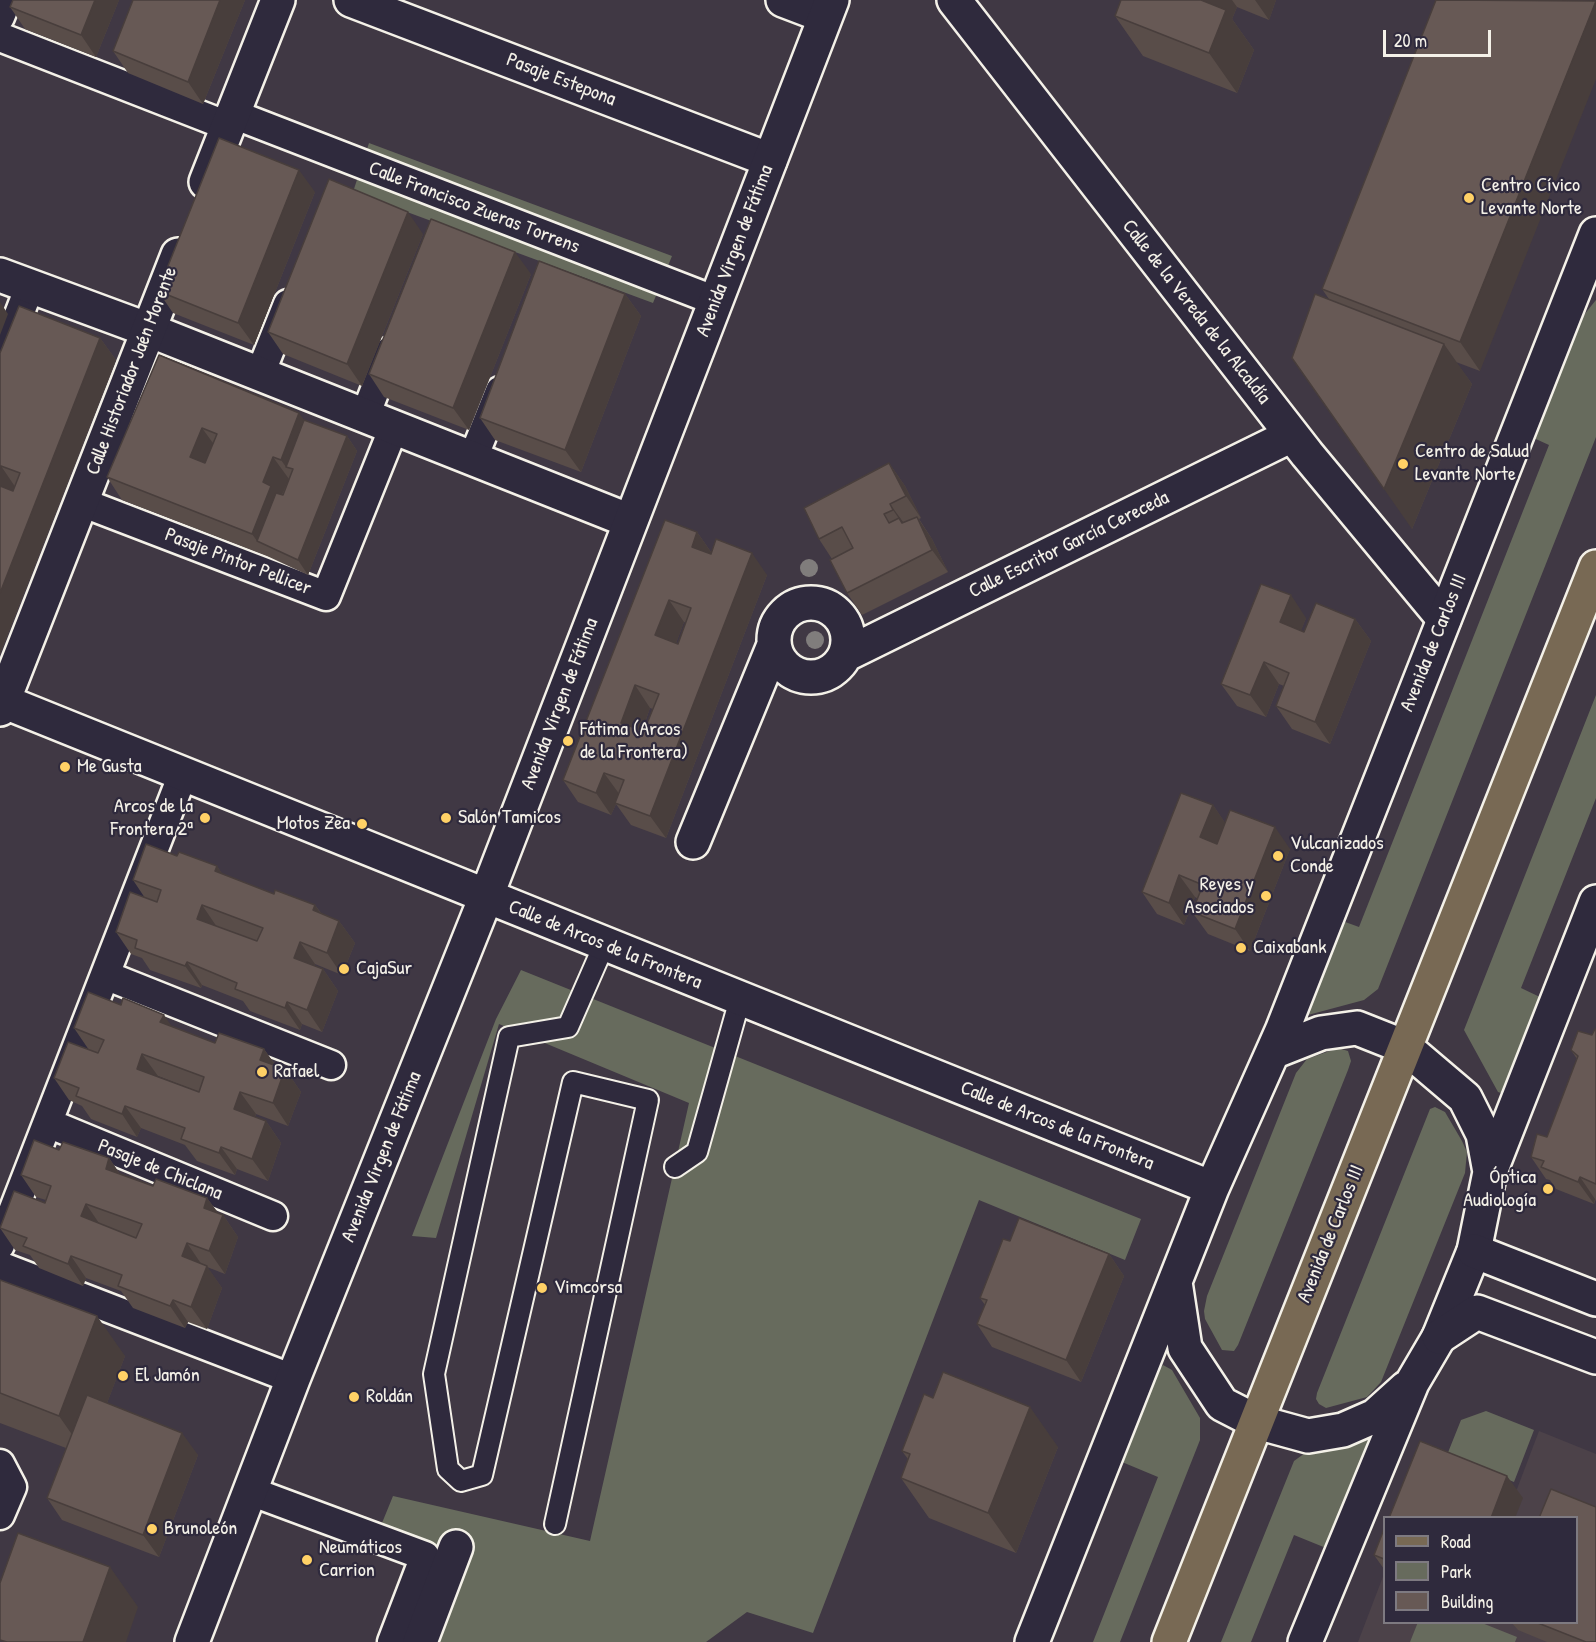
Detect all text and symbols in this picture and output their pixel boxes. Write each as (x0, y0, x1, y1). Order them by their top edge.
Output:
scale bar (1386, 18, 1494, 56)
text: 20 m (1394, 28, 1427, 53)
street label: Pasaje Estepona (503, 48, 619, 112)
street label: Calle Francisco Zueras Torrens (365, 157, 583, 259)
street label: Avenida Virgen de Fátima (691, 162, 779, 340)
place label: Centro Cívico Levante Norte (1481, 174, 1582, 221)
marker: Centro Cívico Levante Norte (1462, 191, 1476, 205)
street label: Calle de la Vereda de la Alcaldía (1117, 215, 1275, 409)
street label: Calle Historiador Jaén Morente (81, 264, 183, 478)
place label: Centro de Salud Levante Norte (1415, 440, 1529, 487)
marker: Centro de Salud Levante Norte (1396, 457, 1410, 471)
street label: Calle Escritor García Cereceda (965, 486, 1173, 604)
street label: Pasaje Pintor Pellicer (161, 523, 315, 601)
street label: Avenida de Carlos III (1396, 571, 1472, 715)
street label: Avenida Virgen de Fátima (516, 615, 604, 793)
place label: Fátima (Arcos de la Frontera) (580, 718, 688, 765)
marker: Fátima (Arcos de la Frontera) (561, 734, 575, 748)
place label: Me Gusta (77, 755, 141, 779)
marker: Me Gusta (58, 760, 72, 774)
place label: Arcos de la Frontera 2ª (111, 795, 193, 842)
place label: Salón Tamicos (458, 806, 561, 830)
marker: Arcos de la Frontera 2ª (198, 811, 212, 825)
marker: Salón Tamicos (439, 811, 453, 825)
place label: Motos Zea (277, 812, 350, 836)
marker: Motos Zea (355, 817, 369, 831)
place label: Vulcanizados Conde (1290, 832, 1384, 879)
marker: Vulcanizados Conde (1271, 849, 1285, 863)
place label: Reyes y Asociados (1185, 873, 1254, 920)
marker: Reyes y Asociados (1259, 889, 1273, 903)
street label: Calle de Arcos de la Frontera (505, 895, 705, 995)
place label: Caixabank (1253, 936, 1326, 960)
marker: Caixabank (1234, 941, 1248, 955)
place label: CajaSur (356, 957, 412, 981)
marker: CajaSur (337, 962, 351, 976)
place label: Rafael (274, 1060, 319, 1084)
marker: Rafael (255, 1065, 269, 1079)
street label: Avenida Virgen de Fátima (337, 1068, 427, 1246)
street label: Calle de Arcos de la Frontera (957, 1076, 1157, 1176)
street label: Pasaje de Chiclana (94, 1134, 226, 1206)
street label: Avenida de Carlos III (1293, 1162, 1369, 1306)
place label: Óptica Audiología (1463, 1166, 1536, 1213)
marker: Óptica Audiología (1541, 1182, 1555, 1196)
place label: Vimcorsa (554, 1276, 622, 1300)
marker: Vimcorsa (535, 1281, 549, 1295)
place label: El Jamón (135, 1364, 200, 1388)
marker: El Jamón (116, 1369, 130, 1383)
place label: Roldán (366, 1385, 413, 1409)
marker: Roldán (347, 1390, 361, 1404)
legend (1383, 1516, 1578, 1624)
place label: Brunoleón (164, 1517, 237, 1541)
marker: Brunoleón (145, 1522, 159, 1536)
text: Road (1441, 1529, 1471, 1554)
place label: Neumáticos Carrion (319, 1536, 402, 1583)
marker: Neumáticos Carrion (300, 1553, 314, 1567)
text: Park (1441, 1559, 1471, 1584)
text: Building (1441, 1589, 1493, 1614)

